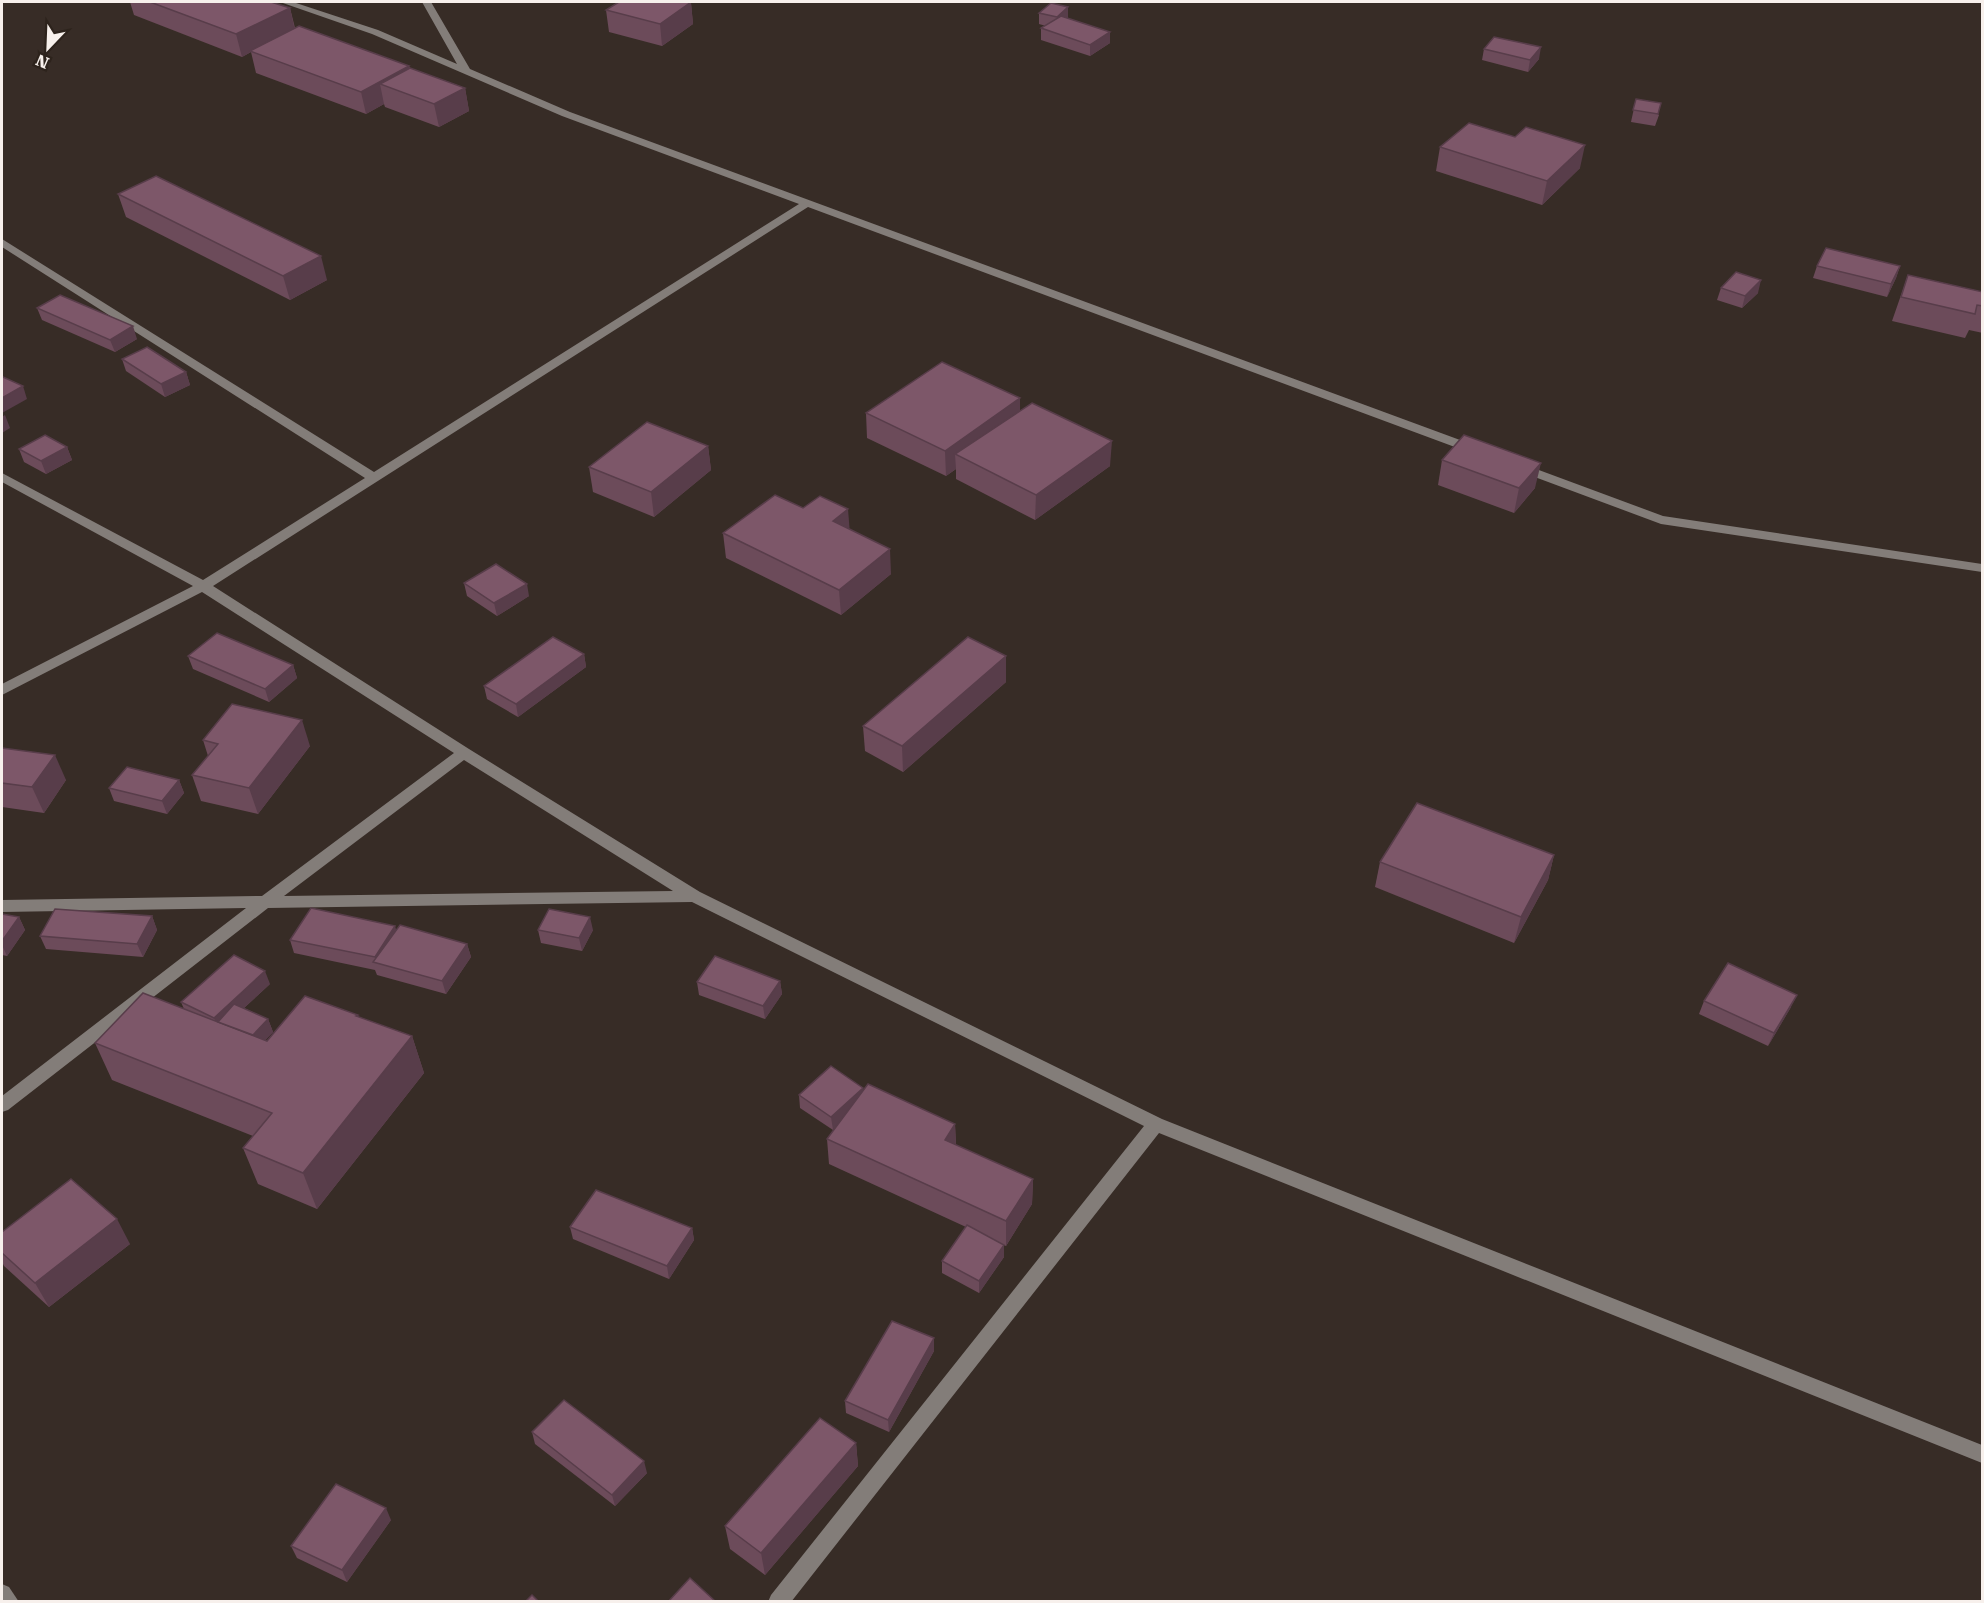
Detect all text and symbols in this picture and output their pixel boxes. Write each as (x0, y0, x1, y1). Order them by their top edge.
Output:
north arrow (18, 18, 78, 78)
text: N (33, 50, 52, 73)

